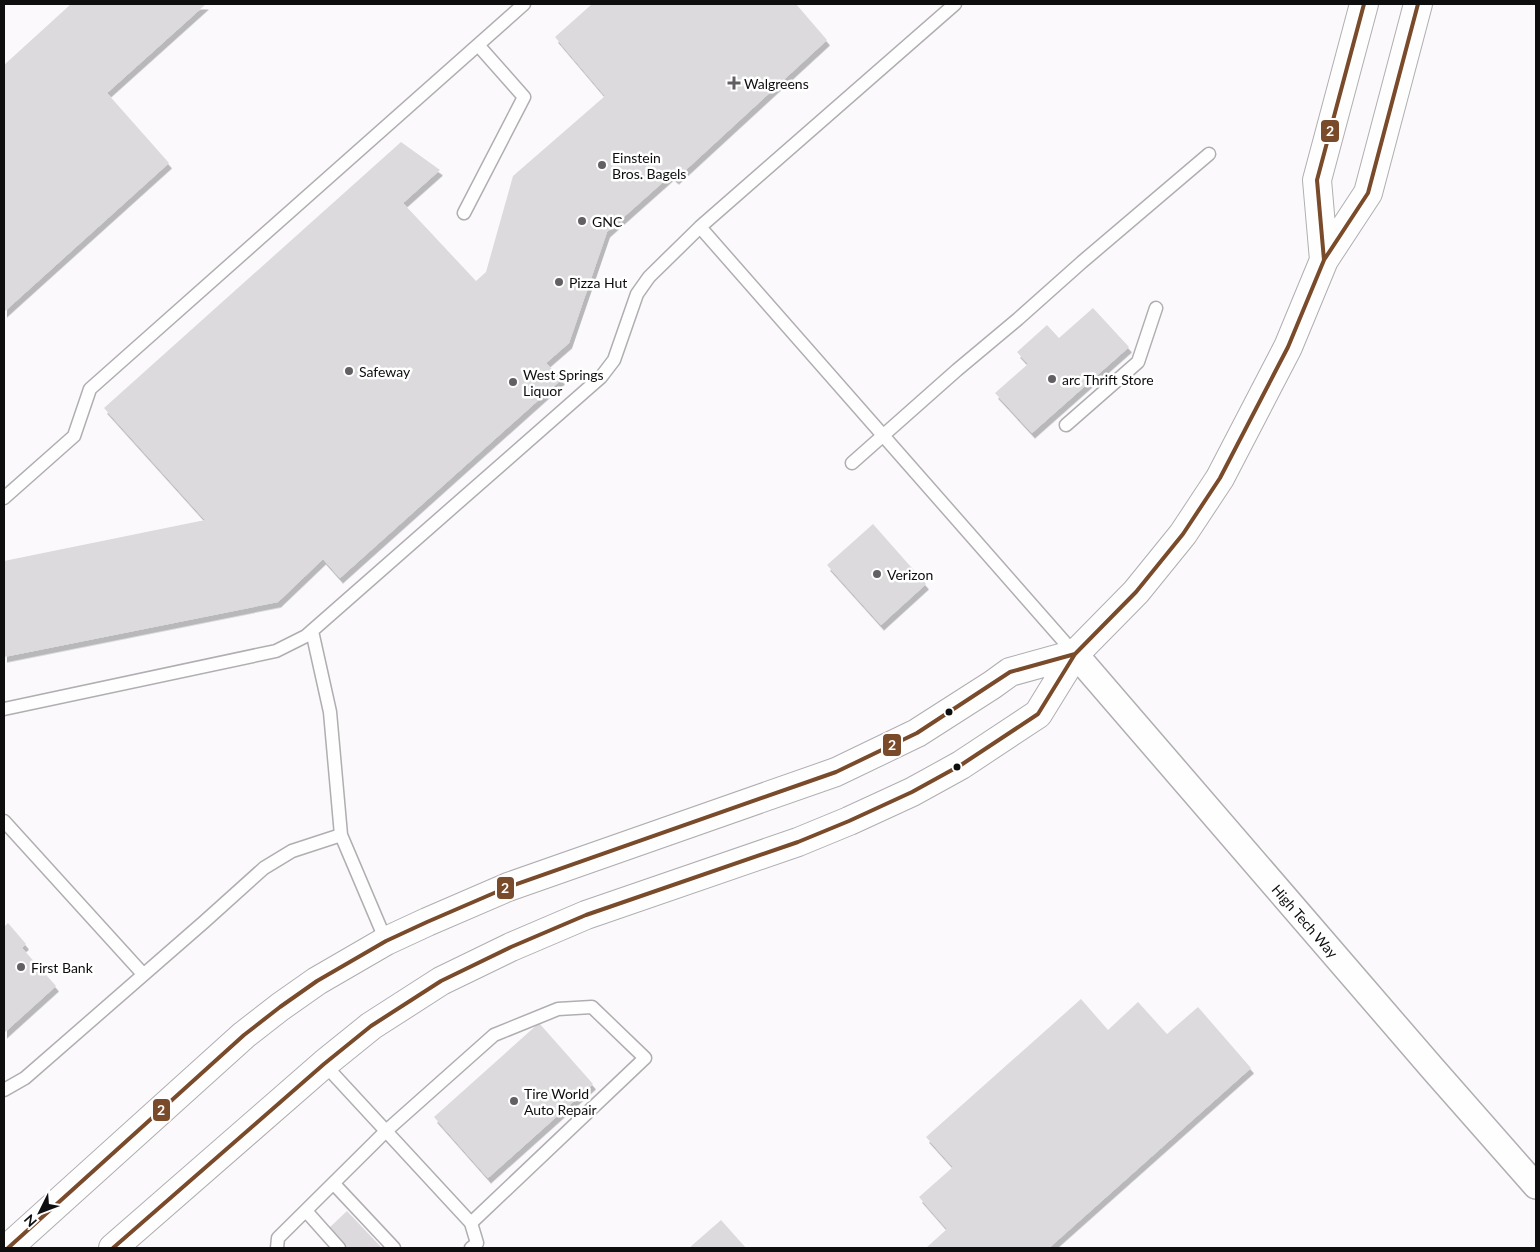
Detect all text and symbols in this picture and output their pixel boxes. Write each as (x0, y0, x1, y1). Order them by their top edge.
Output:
place label: Walgreens (744, 75, 809, 92)
marker: Walgreens (728, 77, 740, 89)
line badge: 2 (1320, 119, 1340, 143)
text: 2 (1326, 122, 1334, 139)
place label: Einstein Bros. Bagels (612, 149, 686, 182)
marker: Einstein Bros. Bagels (596, 159, 608, 171)
place label: GNC (592, 213, 623, 230)
marker: GNC (576, 215, 588, 227)
place label: Pizza Hut (569, 274, 627, 291)
marker: Pizza Hut (553, 276, 565, 288)
place label: Safeway (359, 363, 411, 380)
marker: Safeway (343, 365, 355, 377)
place label: West Springs Liquor (523, 366, 604, 399)
place label: arc Thrift Store (1062, 371, 1154, 388)
marker: arc Thrift Store (1046, 373, 1058, 385)
marker: West Springs Liquor (507, 376, 519, 388)
place label: Verizon (887, 566, 933, 583)
marker: Verizon (871, 568, 883, 580)
unlabelled marker (944, 707, 954, 717)
line badge: 2 (882, 733, 902, 757)
text: 2 (888, 736, 896, 753)
unlabelled marker (952, 762, 962, 772)
line badge: 2 (496, 876, 515, 900)
text: 2 (501, 879, 509, 896)
street label: High Tech Way (1268, 881, 1342, 962)
place label: First Bank (31, 959, 94, 976)
marker: First Bank (15, 961, 27, 973)
place label: Tire World Auto Repair (524, 1085, 597, 1118)
marker: Tire World Auto Repair (508, 1095, 520, 1107)
line badge: 2 (152, 1098, 171, 1122)
text: 2 (157, 1101, 165, 1118)
north arrow (15, 1187, 65, 1237)
text: N (20, 1211, 40, 1231)

